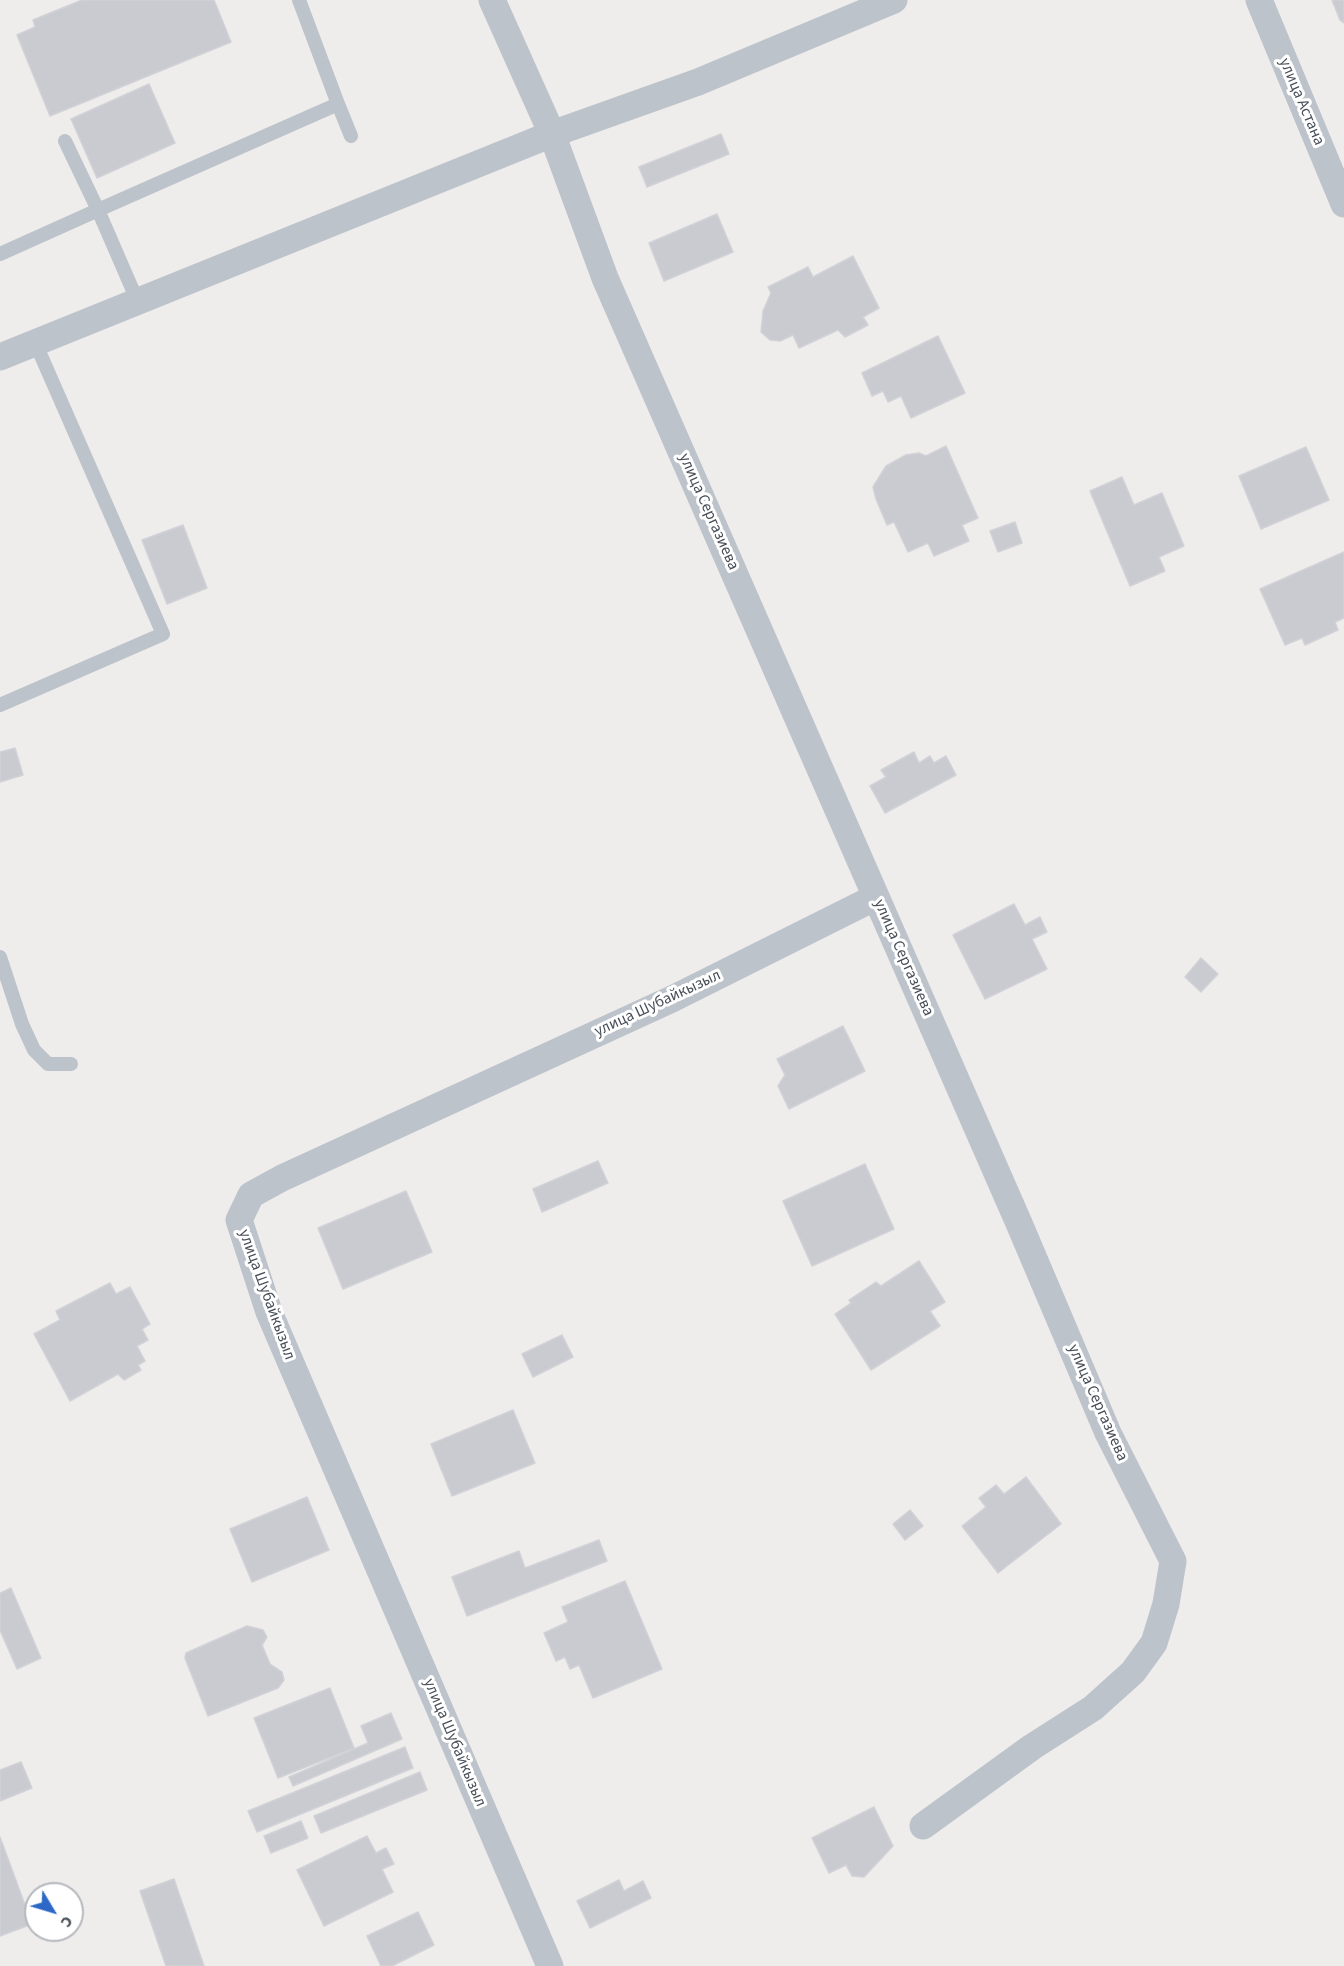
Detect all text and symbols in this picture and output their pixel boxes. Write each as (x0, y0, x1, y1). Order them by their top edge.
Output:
street label: улица Астана (1274, 55, 1328, 149)
street label: улица Сергазиева (674, 451, 742, 573)
street label: улица Сергазиева (869, 897, 937, 1019)
street label: улица Шубайкызыл (592, 966, 724, 1042)
street label: улица Шубайкызыл (233, 1227, 299, 1363)
street label: улица Сергазиева (1063, 1342, 1131, 1464)
street label: улица Шубайкызыл (418, 1676, 490, 1810)
north arrow (24, 1882, 84, 1942)
text: С (55, 1911, 78, 1932)

